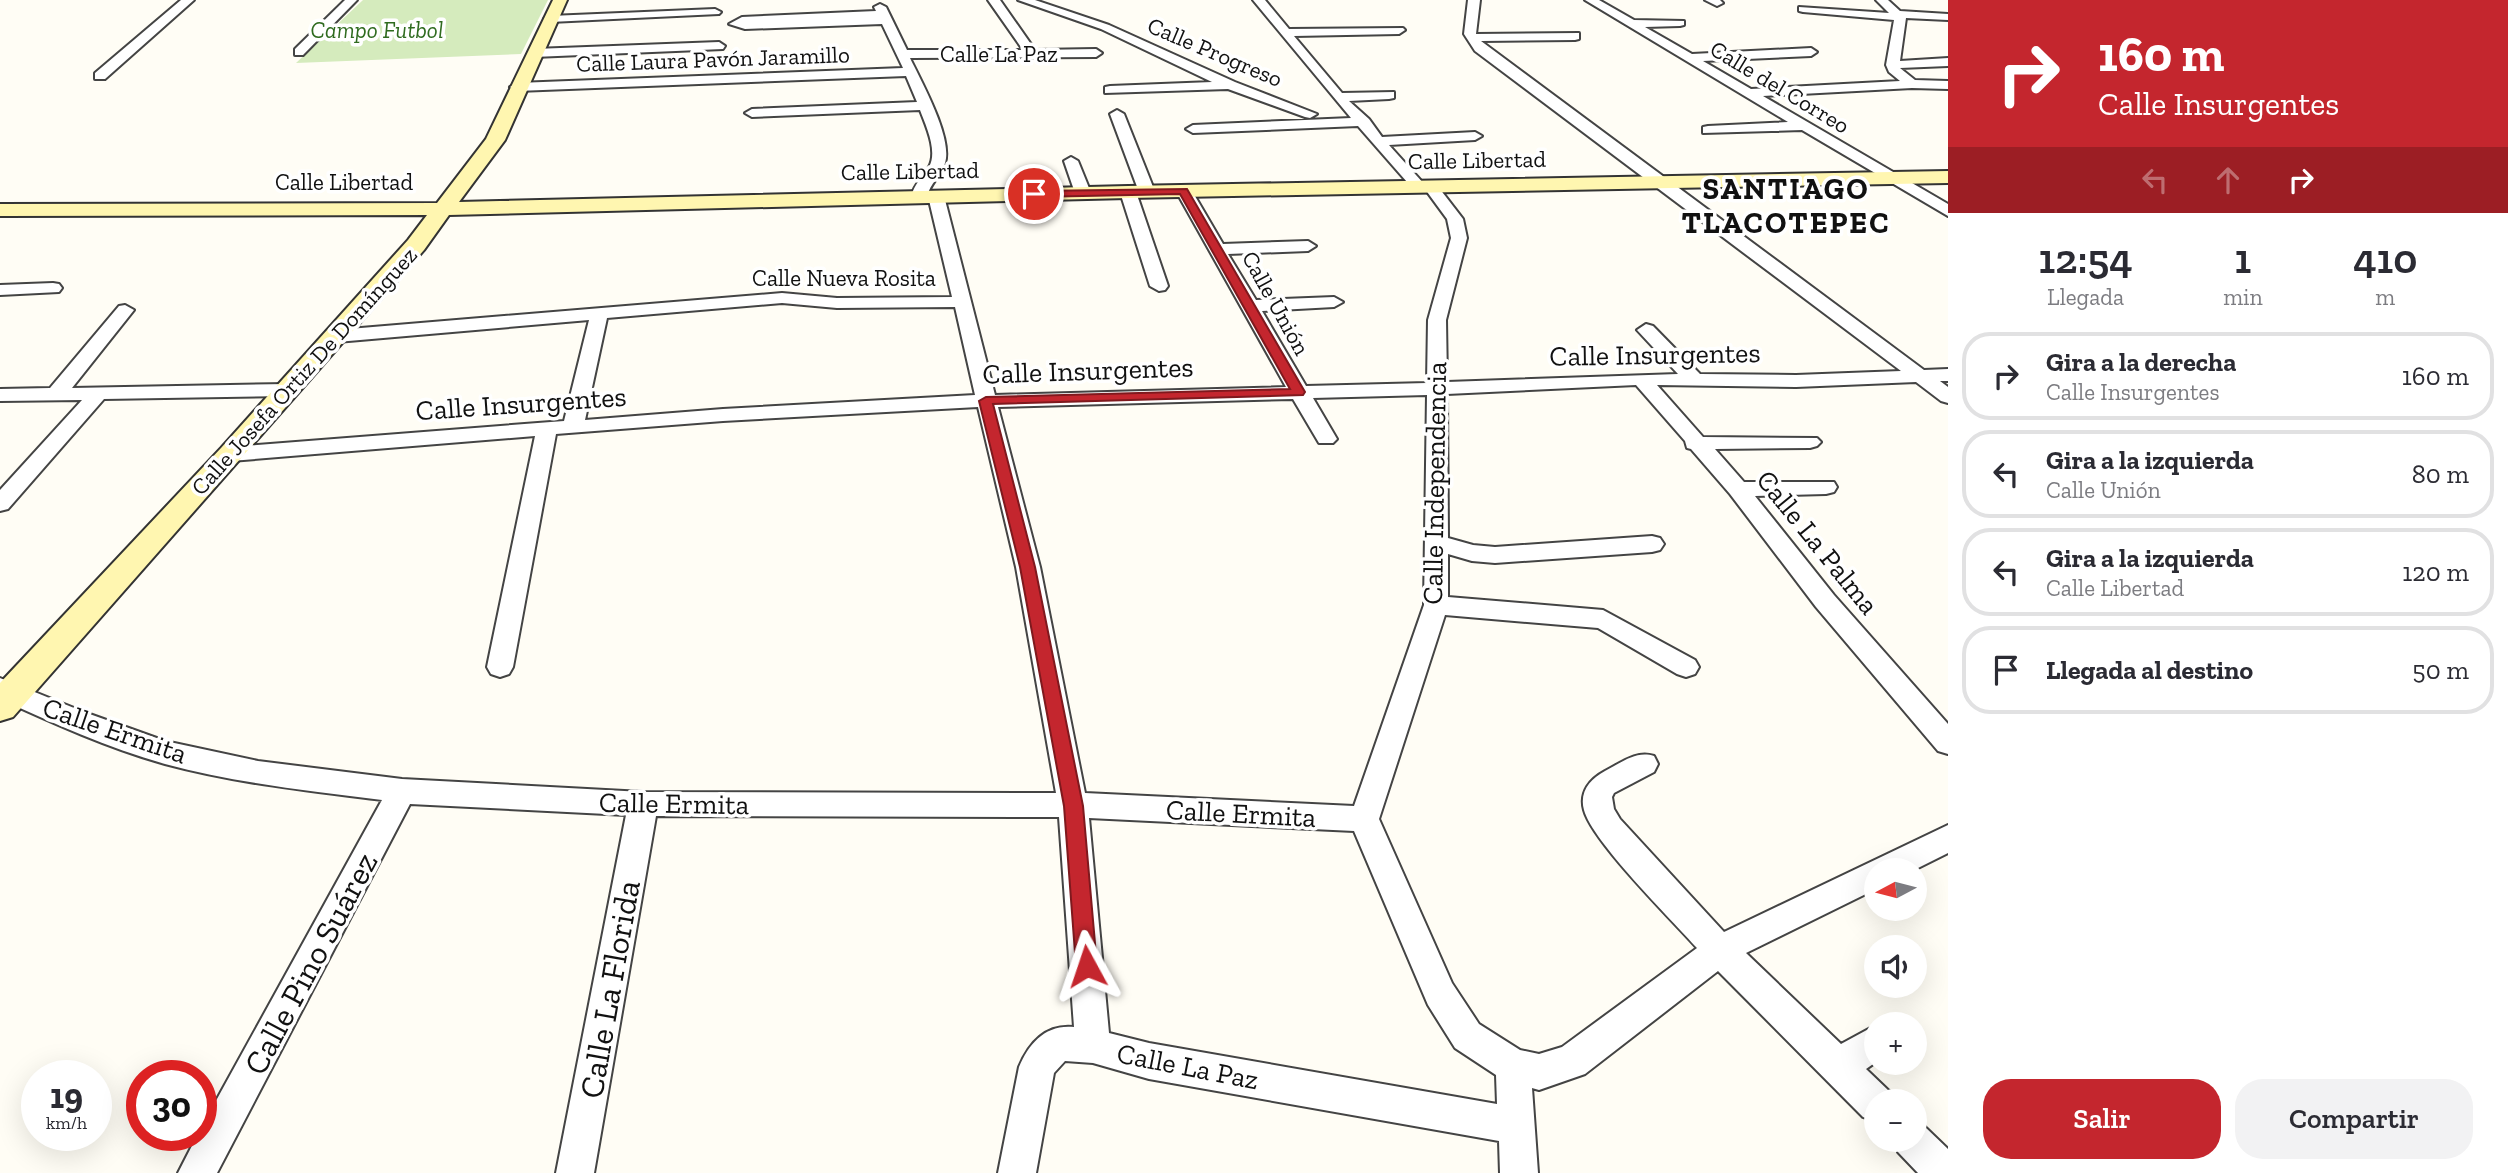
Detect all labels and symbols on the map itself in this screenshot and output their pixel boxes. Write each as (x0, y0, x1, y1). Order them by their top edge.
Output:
street label: Calle Progreso (1143, 11, 1287, 93)
park label: Campo Futbol (311, 16, 443, 44)
street label: Calle del Correo (1705, 34, 1855, 140)
street label: Calle Laura Pavón Jaramillo (576, 40, 850, 78)
street label: Calle La Paz (940, 40, 1058, 68)
street label: Calle Libertad (1408, 145, 1547, 175)
street label: Calle Libertad (841, 156, 980, 186)
pin (1004, 164, 1064, 224)
street label: Calle Libertad (275, 168, 413, 196)
district label: SANTIAGO TLACOTEPEC (1682, 171, 1890, 241)
street label: Calle Josefa Ortiz De Domínguez (185, 241, 423, 501)
street label: Calle Unión (1236, 246, 1316, 360)
street label: Calle Nueva Rosita (752, 264, 936, 292)
street label: Calle Insurgentes (1549, 336, 1761, 373)
street label: Calle Insurgentes (982, 350, 1194, 391)
street label: Calle Independencia (1416, 361, 1453, 605)
street label: Calle Insurgentes (415, 380, 628, 427)
street label: Calle La Palma (1749, 464, 1886, 621)
street label: Calle Ermita (38, 690, 192, 771)
street label: Calle Ermita (599, 786, 750, 821)
street label: Calle Ermita (1165, 793, 1317, 834)
street label: Calle Pino Suárez (235, 845, 385, 1081)
north arrow (1864, 858, 1927, 920)
street label: Calle La Florida (571, 877, 648, 1101)
position arrow (1050, 929, 1124, 1003)
street label: Calle La Paz (1114, 1037, 1262, 1096)
speed limit sign: 30 (126, 1060, 217, 1151)

